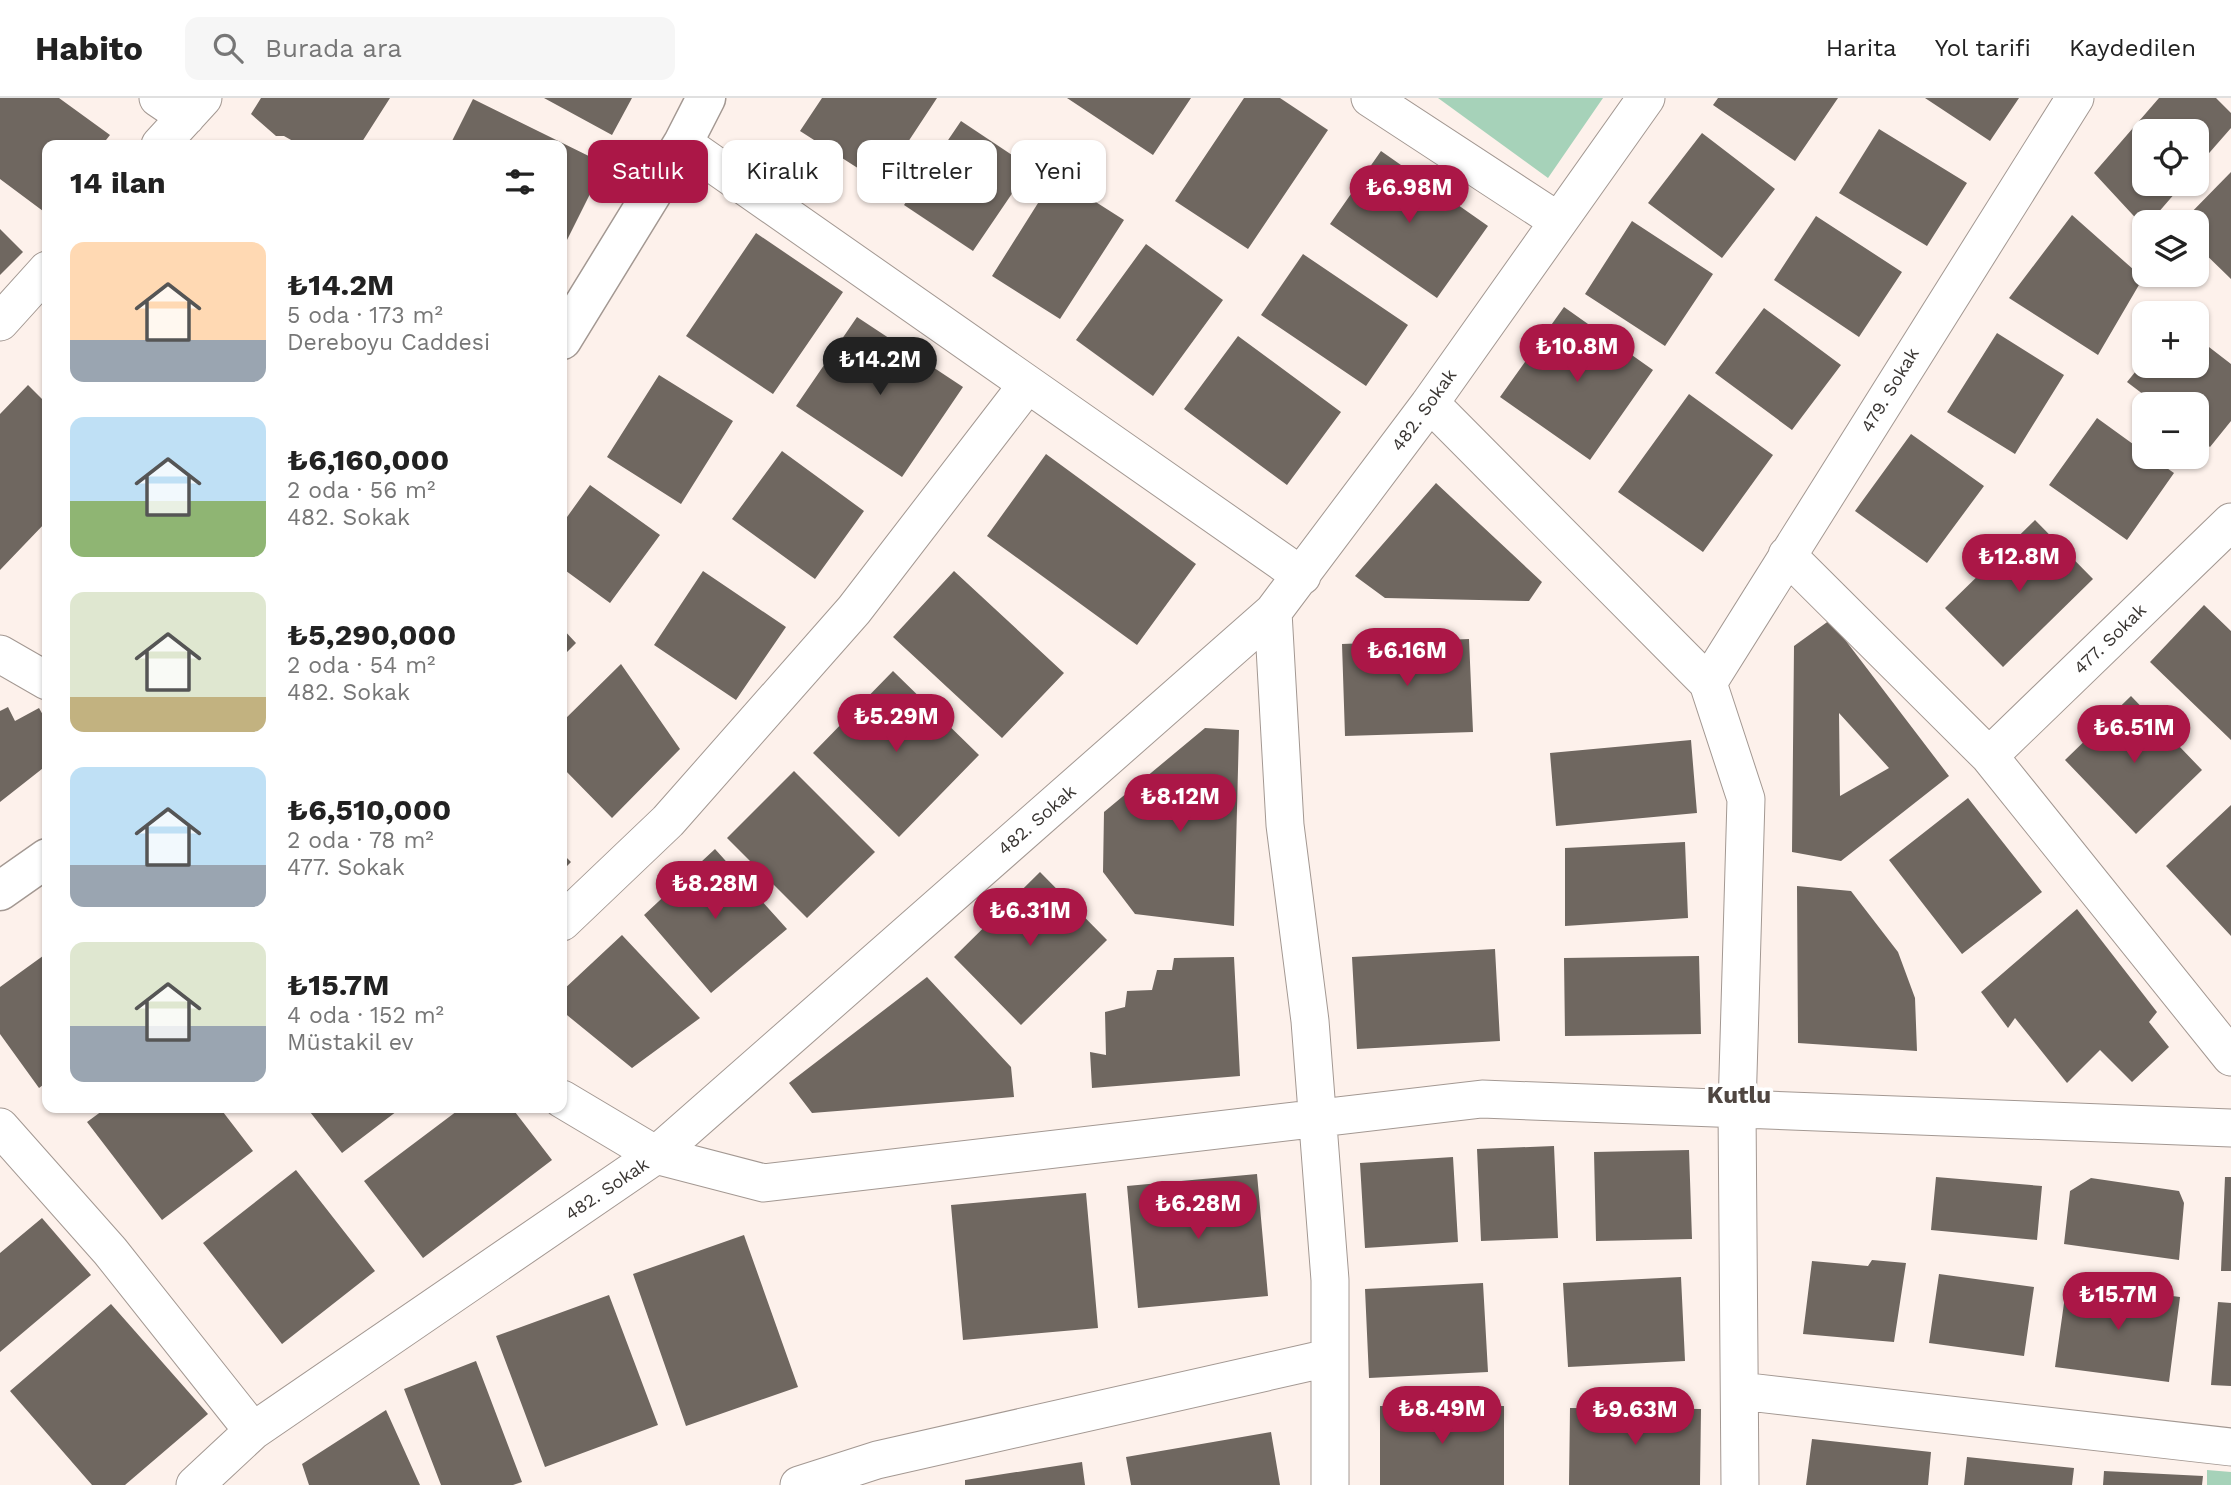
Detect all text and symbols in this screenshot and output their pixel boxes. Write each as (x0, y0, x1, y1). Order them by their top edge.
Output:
search box (185, 17, 675, 80)
text: Habito (35, 29, 143, 68)
icon: search (209, 29, 247, 67)
text: Burada ara (265, 33, 402, 63)
text: Harita (1826, 34, 1897, 62)
text: Yol tarifi (1935, 34, 2031, 62)
text: Kaydedilen (2069, 34, 2196, 62)
map controls (2132, 119, 2209, 469)
button: locate (2132, 119, 2209, 196)
chip: Satılık (588, 140, 708, 203)
chip: Kiralık (722, 140, 843, 203)
chip: Filtreler (857, 140, 997, 203)
chip: Yeni (1011, 140, 1106, 203)
icon: filters (501, 163, 539, 201)
text: 14 ilan (70, 165, 166, 200)
pin: ₺6.98M (1352, 166, 1466, 225)
text: ₺6.98M (1366, 174, 1452, 201)
button: layers (2132, 210, 2209, 287)
text: ₺14.2M (287, 267, 394, 302)
icon: home (126, 270, 210, 354)
button: + (2132, 301, 2209, 378)
text: 5 oda · 173 m² (287, 302, 443, 329)
pin: ₺10.8M (1520, 324, 1634, 384)
text: Dereboyu Caddesi (287, 329, 490, 356)
text: ₺10.8M (1536, 333, 1618, 360)
pin: ₺14.2M (823, 338, 937, 397)
street label: 479. Sokak (1856, 344, 1923, 436)
text: ₺14.2M (839, 346, 921, 373)
street label: 482. Sokak (1387, 365, 1460, 455)
button: − (2132, 392, 2209, 469)
text: ₺6,160,000 (287, 442, 449, 477)
icon: home (126, 445, 210, 529)
text: 2 oda · 56 m² (287, 477, 435, 504)
text: 482. Sokak (287, 504, 410, 531)
pin: ₺12.8M (1962, 534, 2076, 594)
text: ₺12.8M (1978, 543, 2060, 570)
street label: 477. Sokak (2069, 599, 2150, 678)
text: ₺5,290,000 (287, 617, 456, 652)
icon: home (126, 620, 210, 704)
pin: ₺6.16M (1350, 628, 1464, 688)
text: ₺6.16M (1367, 637, 1447, 664)
text: 2 oda · 54 m² (287, 652, 435, 679)
text: 482. Sokak (287, 679, 410, 706)
pin: ₺5.29M (839, 694, 953, 754)
text: ₺5.29M (853, 703, 939, 730)
pin: ₺6.51M (2077, 706, 2191, 765)
text: ₺6.51M (2093, 714, 2175, 741)
pin: ₺8.12M (1123, 774, 1237, 834)
street label: 482. Sokak (993, 780, 1080, 859)
text: ₺8.12M (1140, 783, 1220, 810)
text: ₺6,510,000 (287, 792, 451, 827)
icon: home (126, 795, 210, 879)
text: 2 oda · 78 m² (287, 827, 434, 854)
text: 477. Sokak (287, 854, 405, 881)
pin: ₺8.28M (658, 862, 772, 921)
text: ₺8.28M (672, 870, 758, 897)
pin: ₺6.31M (973, 888, 1087, 948)
text: ₺6.31M (989, 897, 1071, 924)
text: ₺15.7M (287, 967, 390, 1002)
icon: home (126, 970, 210, 1054)
text: 4 oda · 152 m² (287, 1002, 444, 1029)
text: Müstakil ev (287, 1029, 414, 1056)
district label: Kutlu (1707, 1081, 1771, 1109)
street label: 482. Sokak (561, 1153, 652, 1224)
pin: ₺6.28M (1141, 1182, 1255, 1241)
text: ₺6.28M (1155, 1190, 1241, 1217)
pin: ₺15.7M (2061, 1272, 2175, 1332)
text: ₺15.7M (2079, 1281, 2157, 1308)
pin: ₺8.49M (1385, 1386, 1499, 1446)
pin: ₺9.63M (1578, 1388, 1692, 1447)
text: ₺8.49M (1398, 1395, 1486, 1422)
text: ₺9.63M (1592, 1396, 1678, 1423)

